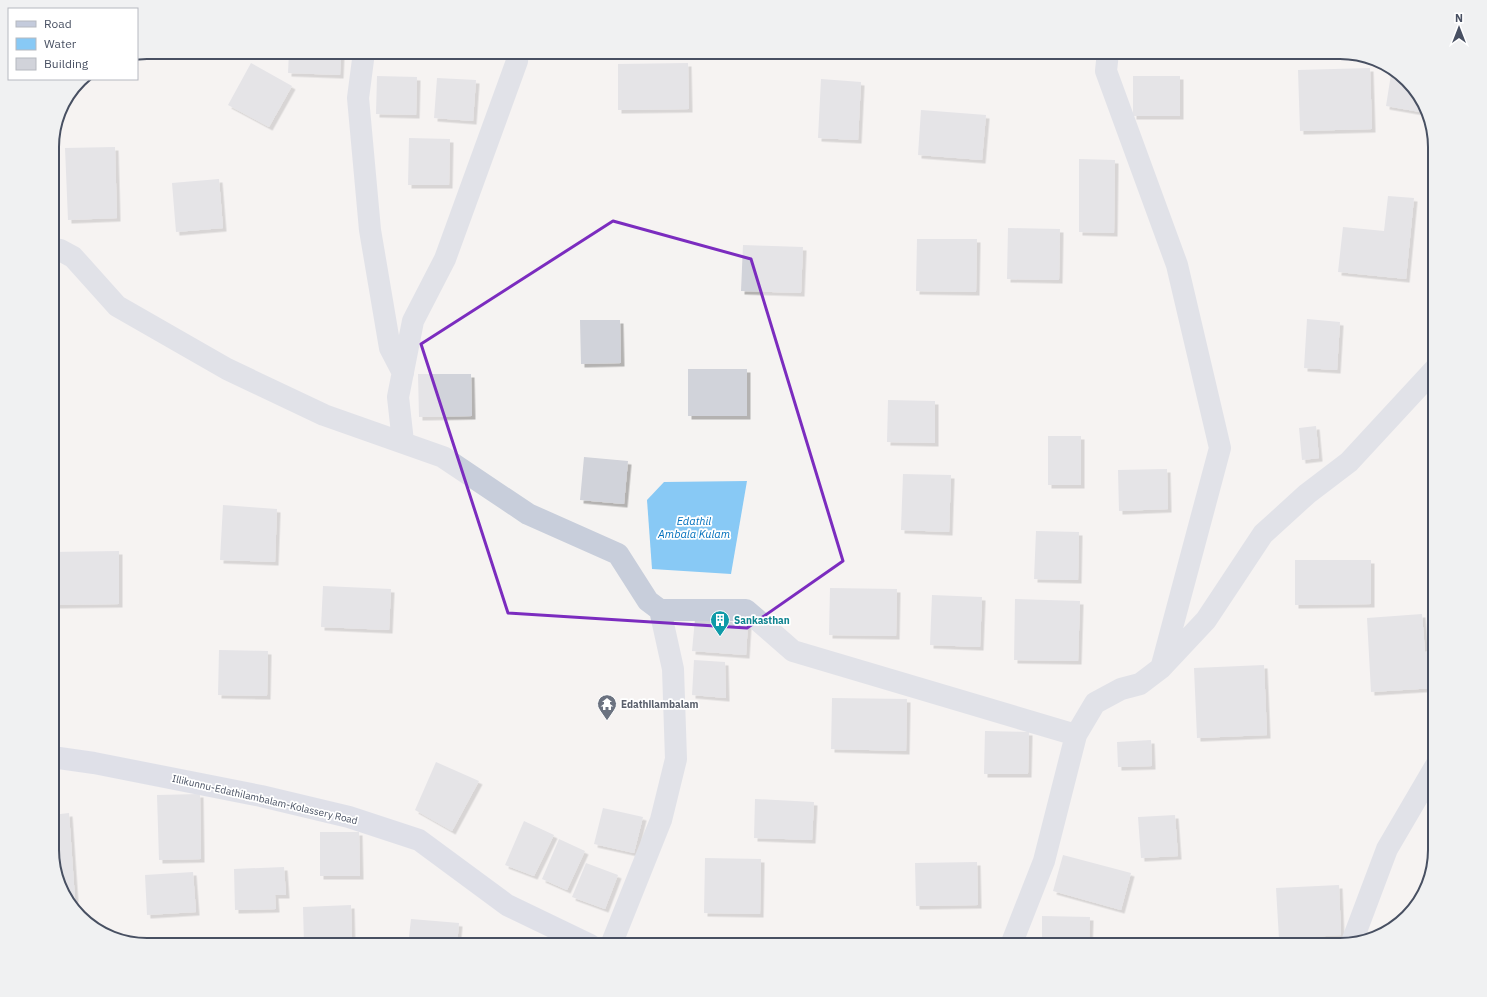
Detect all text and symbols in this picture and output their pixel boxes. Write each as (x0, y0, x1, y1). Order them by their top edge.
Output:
legend (8, 8, 138, 80)
north arrow (1439, 8, 1479, 48)
text: N (1455, 11, 1463, 25)
text: Road (44, 16, 72, 31)
text: Water (44, 36, 77, 51)
text: Building (44, 56, 89, 71)
water label: Edathil Ambala Kulam (657, 514, 730, 541)
building icon: Sankasthan (709, 609, 731, 637)
place label: Sankasthan (734, 614, 790, 627)
temple icon: Edathilambalam (596, 693, 618, 721)
place label: Edathilambalam (621, 698, 698, 711)
street label: Illikunnu-Edathilambalam-Kolassery Road (171, 772, 359, 827)

